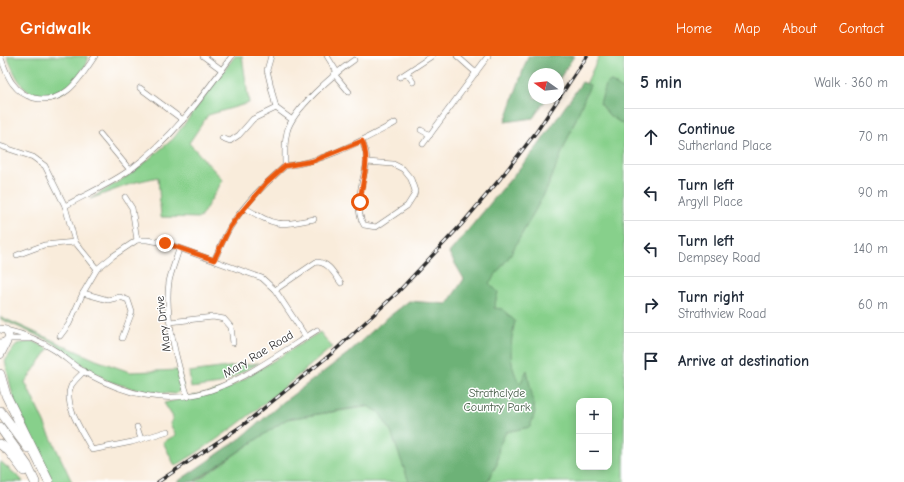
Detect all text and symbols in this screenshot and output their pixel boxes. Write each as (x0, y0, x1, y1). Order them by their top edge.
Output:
text: Gridwalk (20, 17, 91, 39)
text: Home (676, 20, 712, 37)
text: Map (734, 20, 760, 37)
text: About (782, 20, 817, 37)
text: Contact (839, 20, 884, 37)
north arrow (528, 68, 564, 104)
text: 5 min (640, 73, 682, 92)
text: Walk · 360 m (814, 75, 888, 90)
text: Continue (678, 120, 735, 138)
icon: ahead (640, 126, 662, 148)
text: 70 m (859, 129, 888, 144)
text: Sutherland Place (678, 138, 772, 153)
text: Turn left (678, 176, 734, 194)
icon: left (640, 182, 662, 204)
text: 90 m (858, 185, 888, 200)
route start (351, 193, 369, 211)
text: Argyll Place (678, 194, 743, 209)
text: Turn left (678, 232, 734, 250)
route end (156, 234, 174, 252)
icon: left (640, 238, 662, 260)
text: 140 m (854, 241, 888, 256)
text: Dempsey Road (678, 250, 760, 265)
text: Turn right (678, 288, 744, 306)
icon: right (640, 294, 662, 316)
street label: Mary Drive (153, 295, 173, 353)
text: 60 m (858, 297, 888, 312)
text: Strathview Road (678, 306, 766, 321)
street label: Mary Rae Road (220, 328, 296, 380)
icon: arrive (640, 350, 662, 372)
text: Arrive at destination (678, 352, 809, 370)
park label: Strathclyde Country Park (463, 386, 531, 414)
map controls (576, 398, 612, 470)
button: + (576, 398, 612, 434)
button: − (576, 434, 612, 470)

